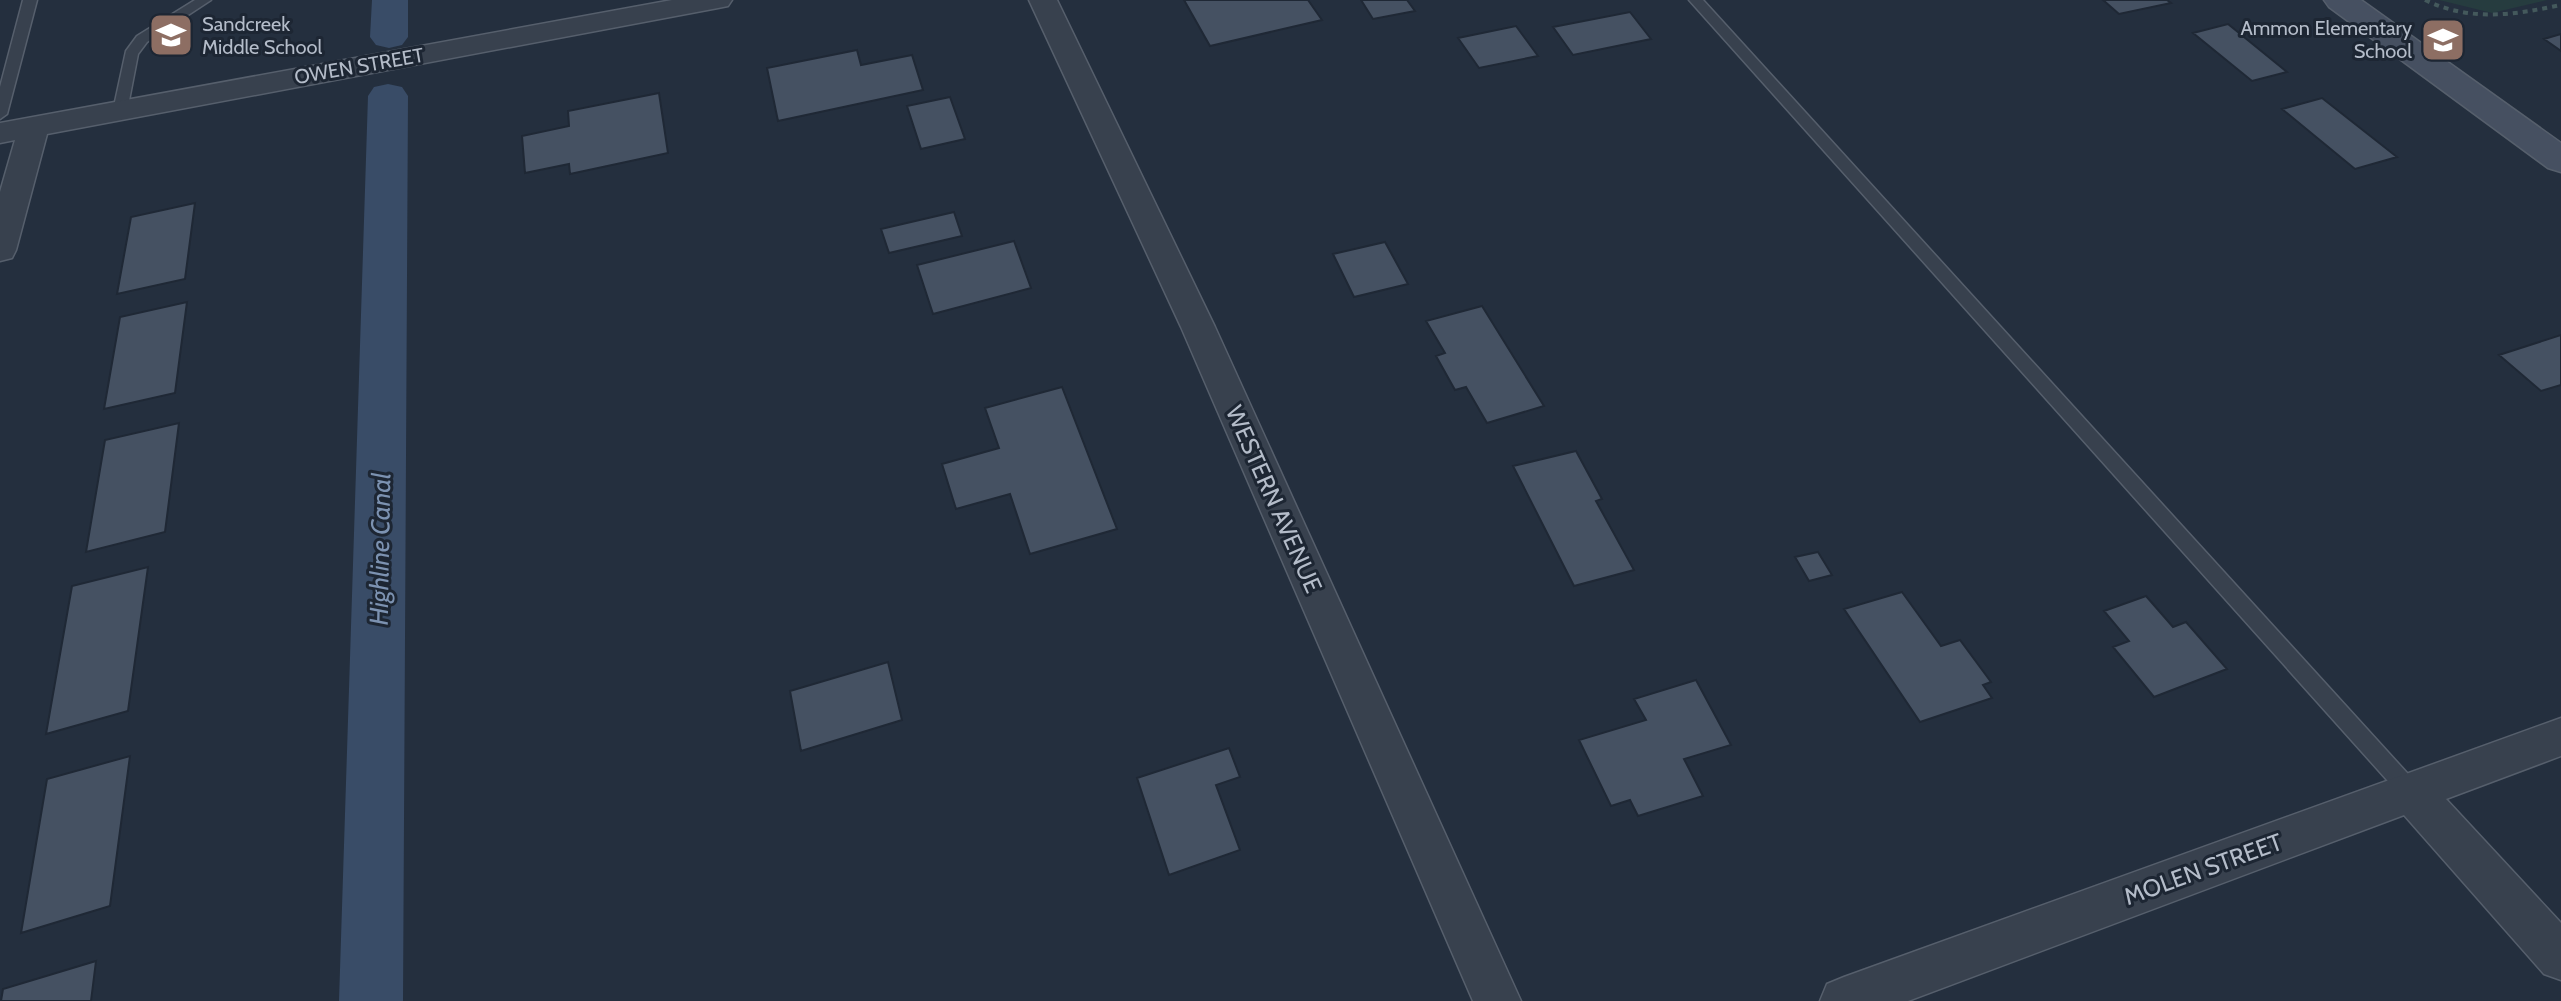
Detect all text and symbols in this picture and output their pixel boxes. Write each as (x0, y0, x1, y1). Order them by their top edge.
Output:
school or university icon: Sandcreek Middle School (147, 11, 195, 59)
place label: Sandcreek Middle School (202, 12, 322, 59)
place label: Ammon Elementary School (2240, 16, 2412, 63)
school or university icon: Ammon Elementary School (2419, 16, 2467, 64)
street label: OWEN STREET (292, 43, 426, 89)
street label: WESTERN AVENUE (1220, 401, 1328, 597)
water label: Highline Canal (363, 472, 397, 626)
street label: MOLEN STREET (2120, 827, 2286, 911)

